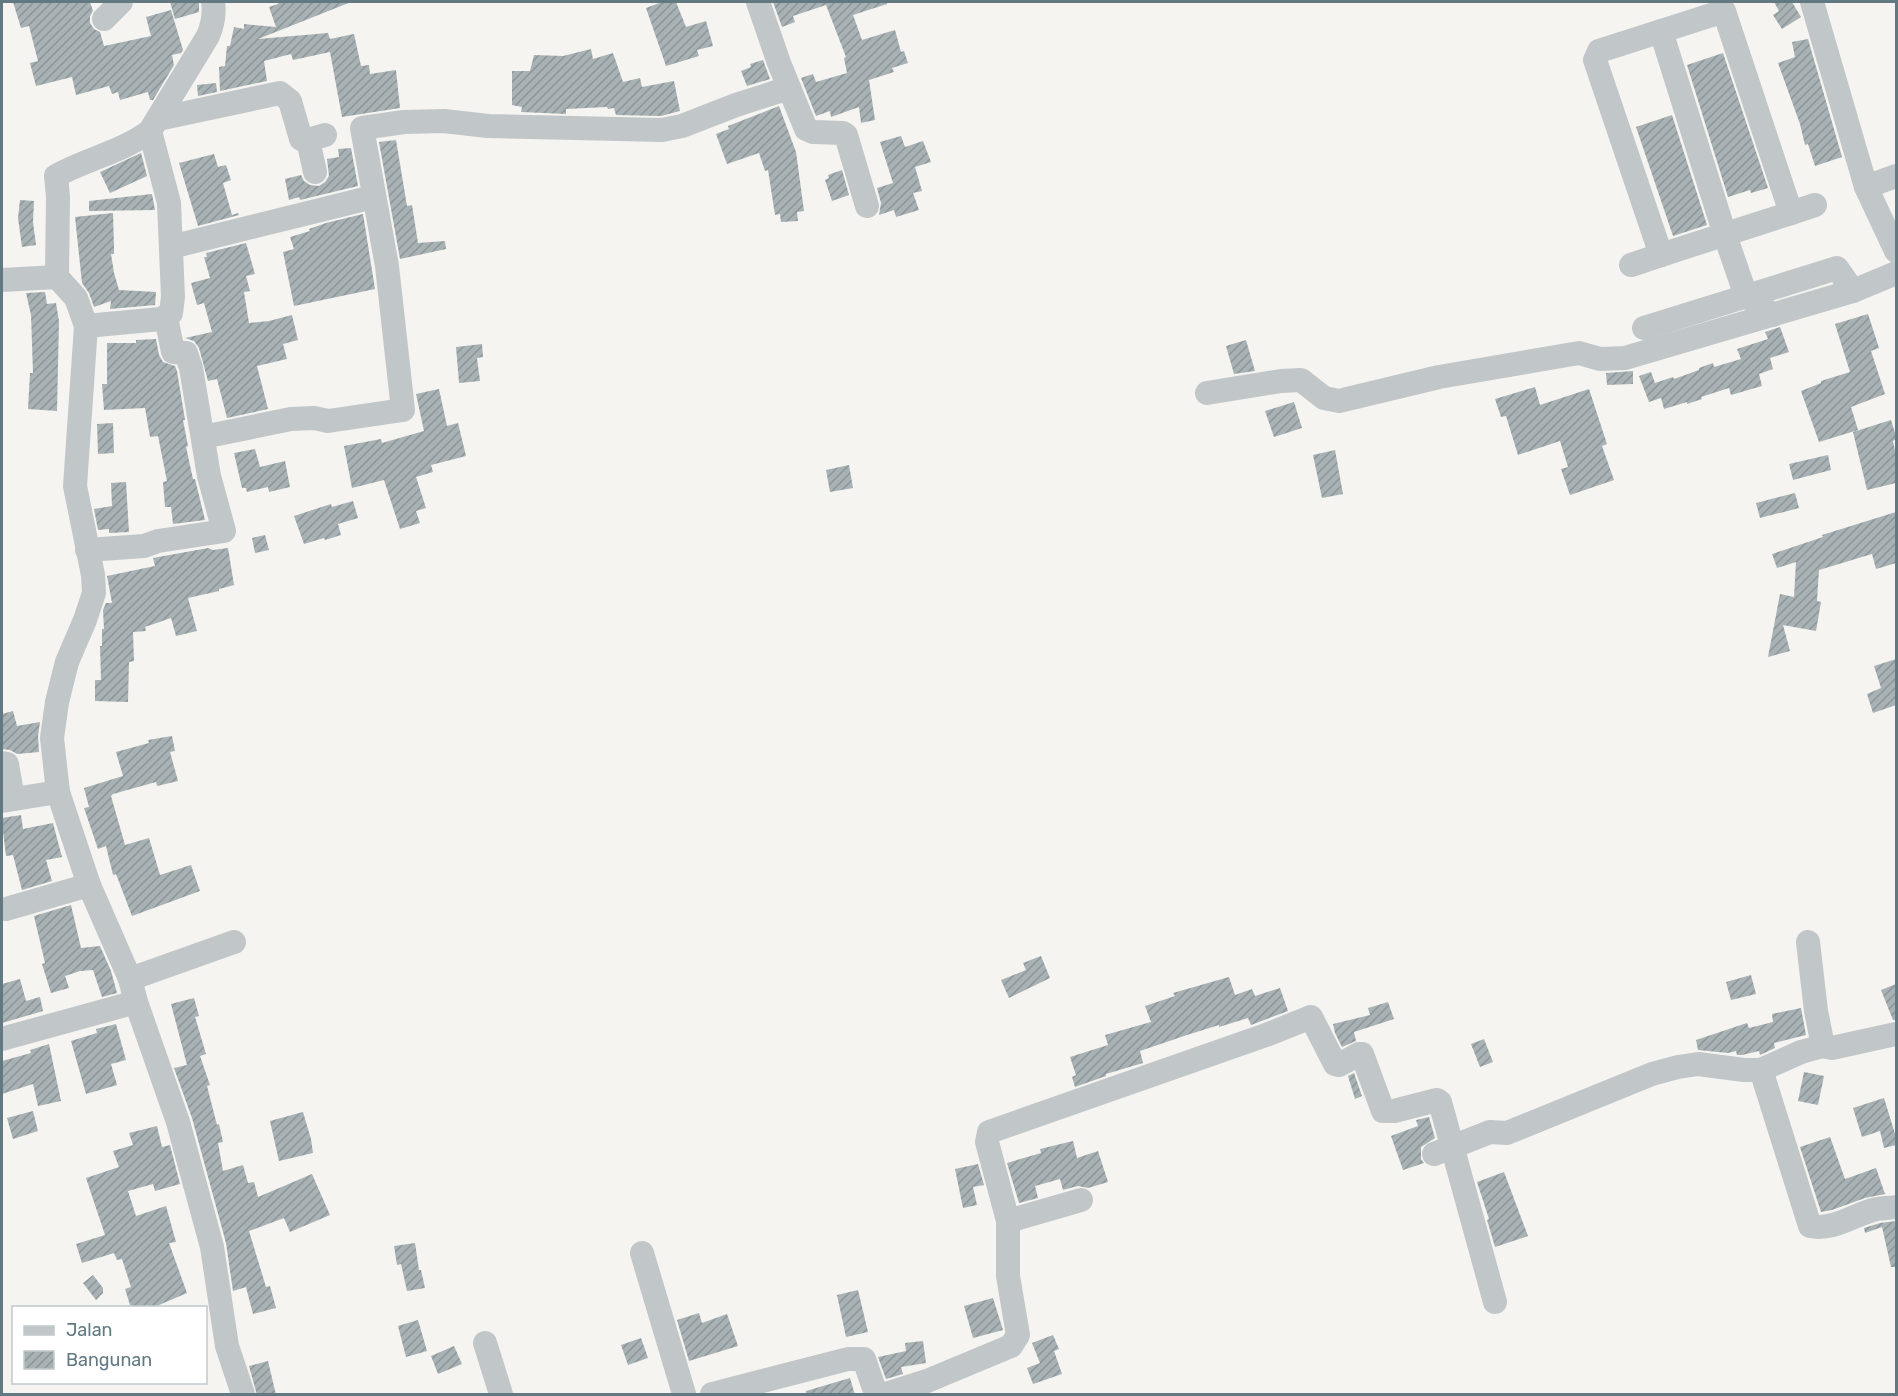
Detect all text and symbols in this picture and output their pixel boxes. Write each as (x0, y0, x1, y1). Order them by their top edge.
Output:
legend (12, 1306, 207, 1384)
text: Jalan (66, 1319, 113, 1341)
text: Bangunan (66, 1349, 152, 1371)

